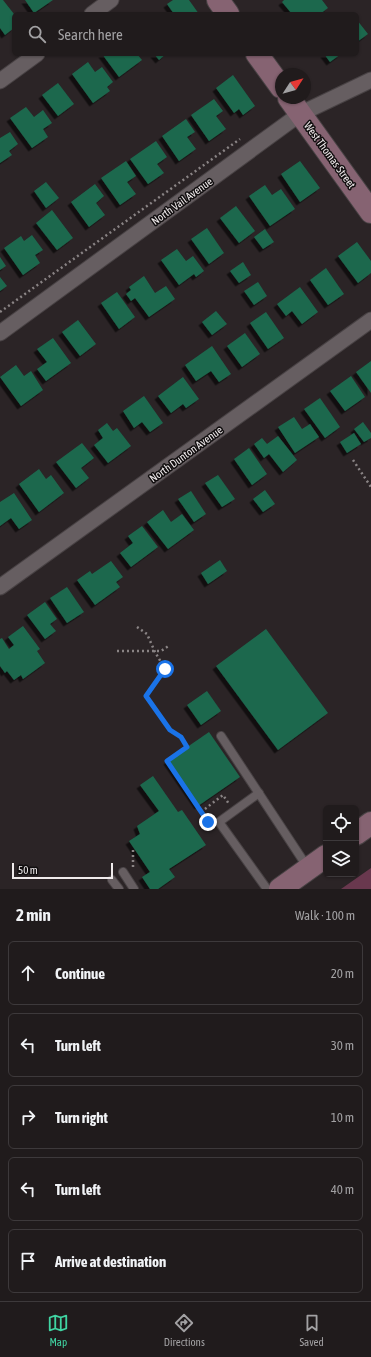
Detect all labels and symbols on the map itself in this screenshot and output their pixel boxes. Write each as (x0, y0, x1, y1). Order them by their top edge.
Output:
north arrow (275, 68, 311, 104)
street label: West Thomas Street (302, 120, 358, 190)
street label: North Vail Avenue (149, 175, 215, 227)
street label: North Dunton Avenue (147, 424, 225, 484)
route start (156, 660, 174, 678)
route end (199, 813, 217, 831)
scale bar (12, 861, 113, 880)

